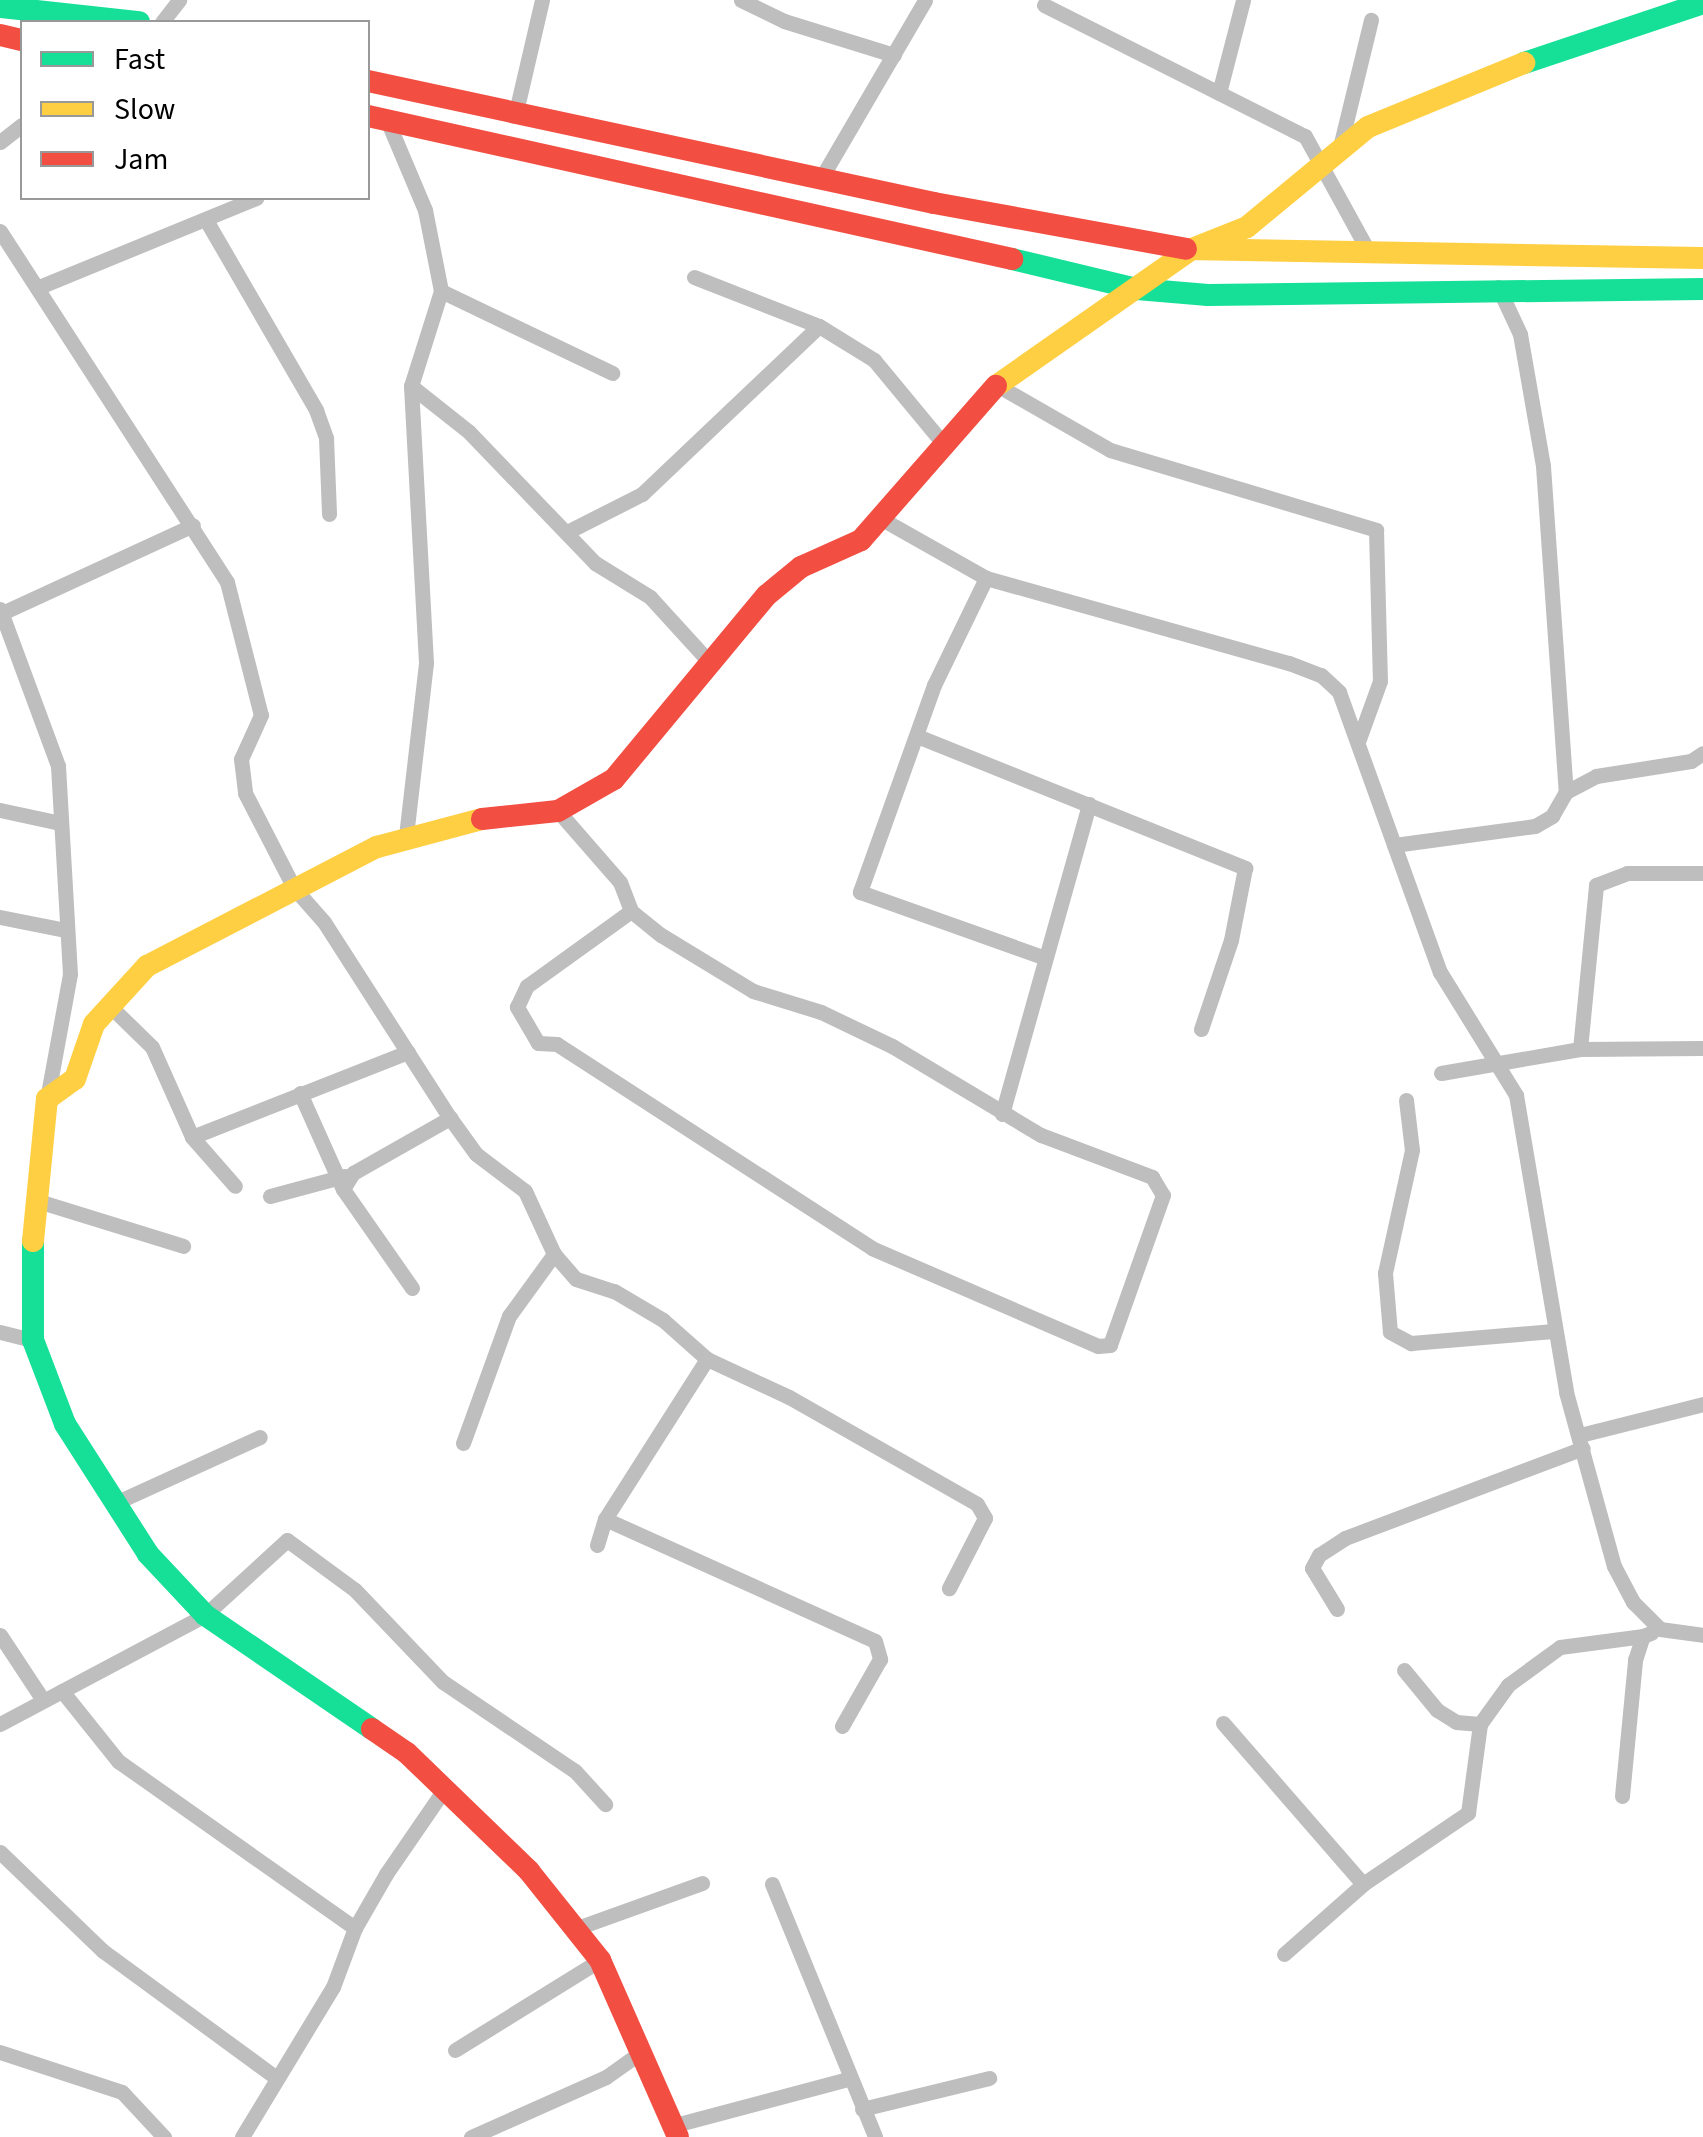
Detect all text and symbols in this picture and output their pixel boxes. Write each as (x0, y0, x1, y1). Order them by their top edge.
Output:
legend (20, 20, 370, 200)
text: Fast (114, 38, 165, 81)
text: Slow (114, 88, 175, 131)
text: Jam (114, 138, 168, 181)

